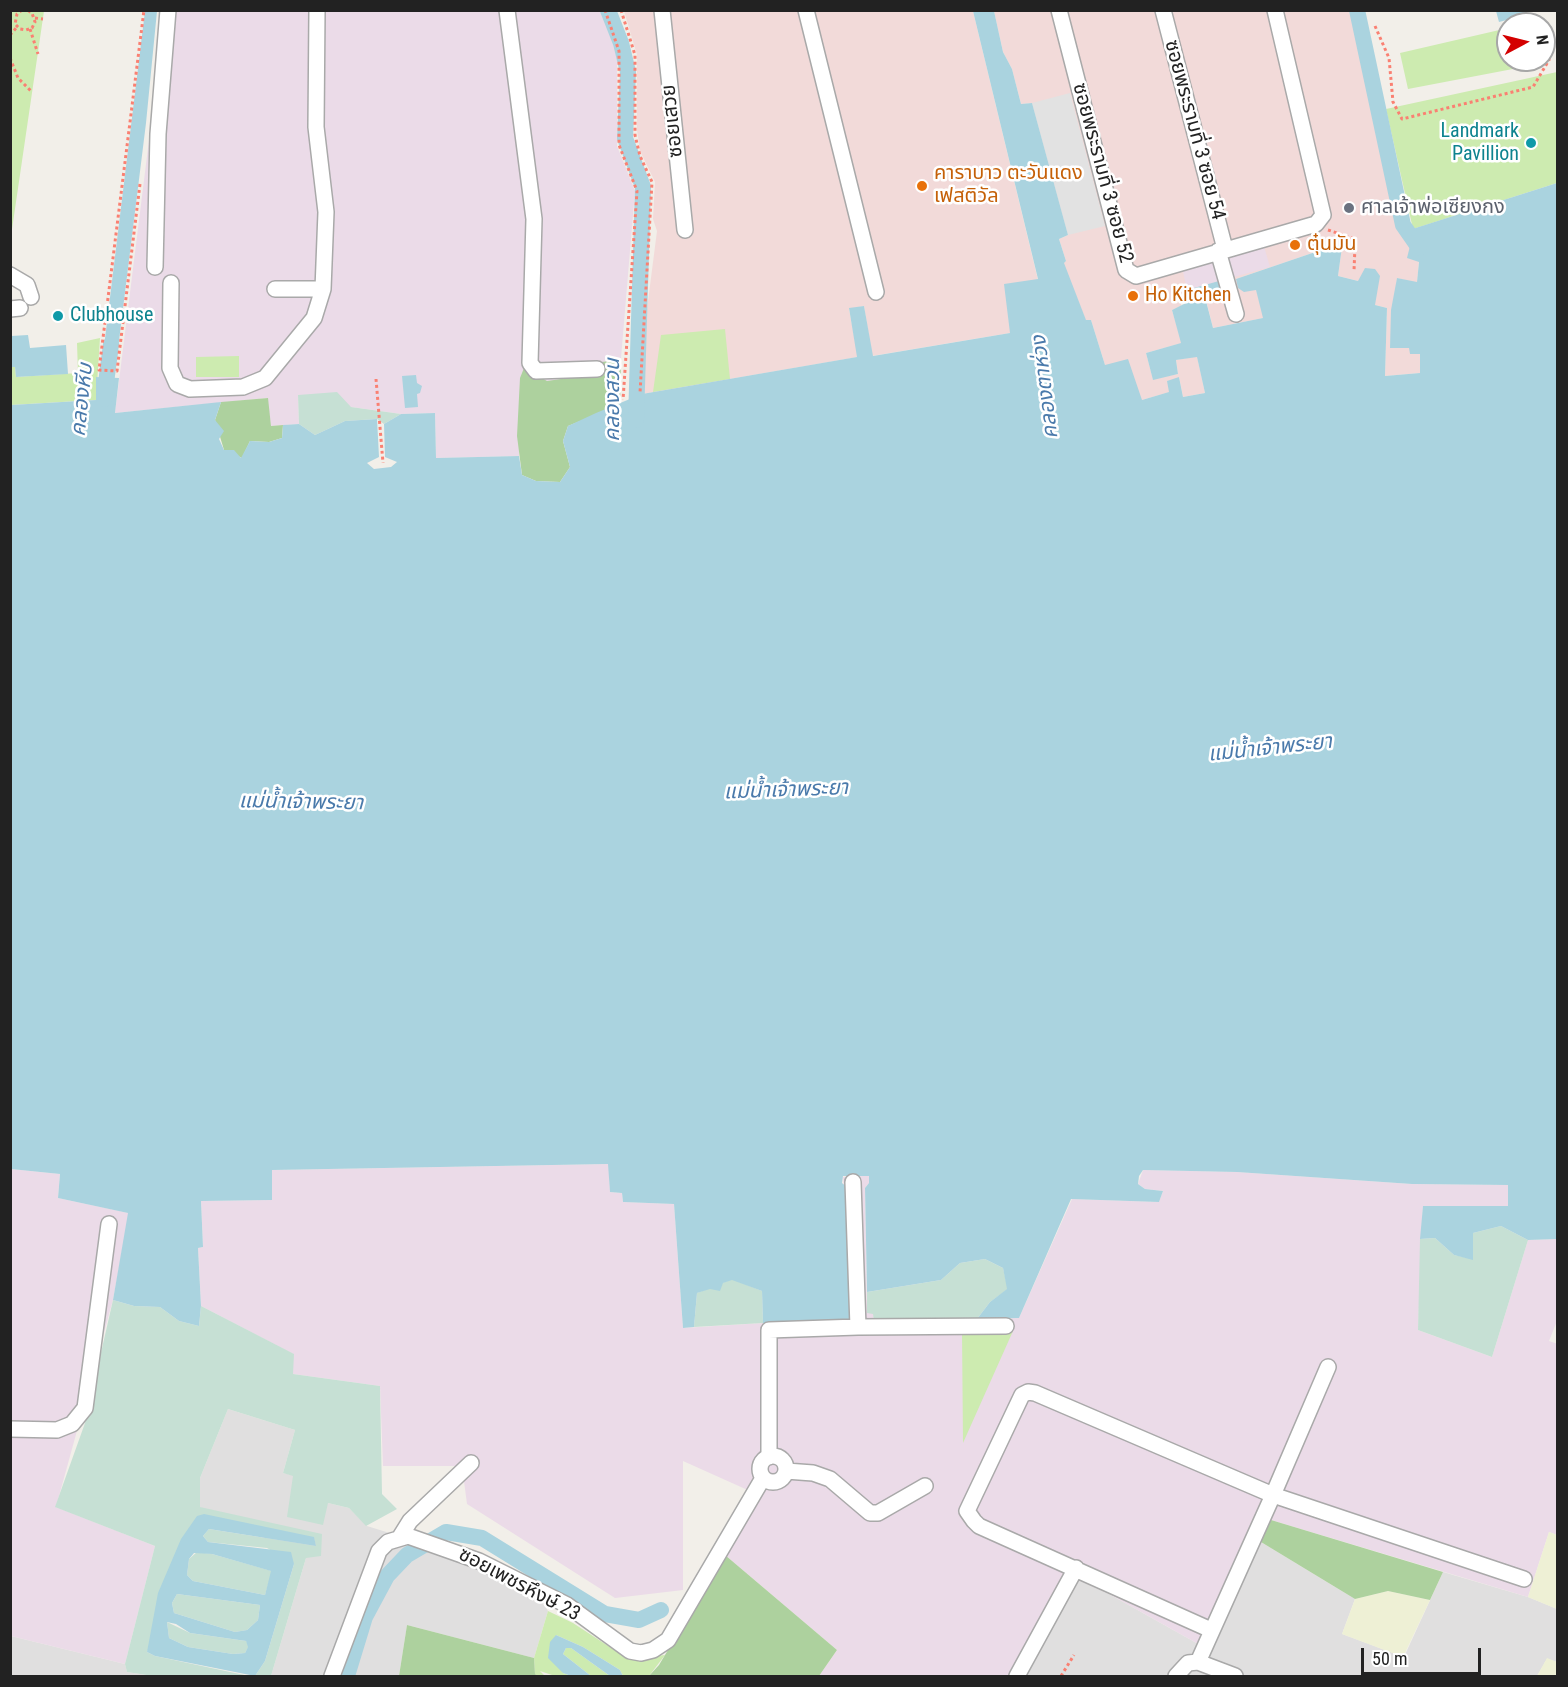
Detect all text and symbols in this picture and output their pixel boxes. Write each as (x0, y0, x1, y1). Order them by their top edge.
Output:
north arrow (1496, 12, 1556, 72)
text: N (1532, 34, 1552, 46)
street label: ซอยพระรามที่ 3 ซอย 54 (1158, 37, 1230, 223)
street label: ซอยพระรามที่ 3 ซอย 52 (1066, 80, 1138, 266)
street label: ซอยเสวย (657, 83, 689, 159)
place label: Landmark Pavillion (1441, 120, 1519, 167)
marker: Landmark Pavillion (1524, 136, 1538, 150)
place label: คาราบาว ตะวันแดง เฟสติวัล (934, 162, 1083, 209)
marker: คาราบาว ตะวันแดง เฟสติวัล (915, 179, 929, 193)
place label: ศาลเจ้าพ่อเซียงกง (1361, 196, 1505, 220)
marker: ศาลเจ้าพ่อเซียงกง (1342, 201, 1356, 215)
place label: ตุ๋นมัน (1307, 233, 1357, 257)
marker: ตุ๋นมัน (1288, 238, 1302, 252)
place label: Ho Kitchen (1145, 284, 1231, 308)
marker: Ho Kitchen (1126, 289, 1140, 303)
place label: Clubhouse (70, 304, 153, 328)
marker: Clubhouse (51, 309, 65, 323)
water label: คลองตาห่วง (1027, 334, 1065, 440)
water label: คลองสวน (601, 358, 627, 442)
water label: คลองหีบ (67, 362, 99, 438)
water label: แม่น้ำเจ้าพระยา (1207, 730, 1333, 768)
water label: แม่น้ำเจ้าพระยา (723, 776, 849, 806)
water label: แม่น้ำเจ้าพระยา (239, 789, 363, 817)
street label: ซอยเพชรหึงษ์ 23 (454, 1543, 584, 1627)
scale bar (1364, 1636, 1484, 1674)
text: 50 m (1372, 1648, 1407, 1669)

